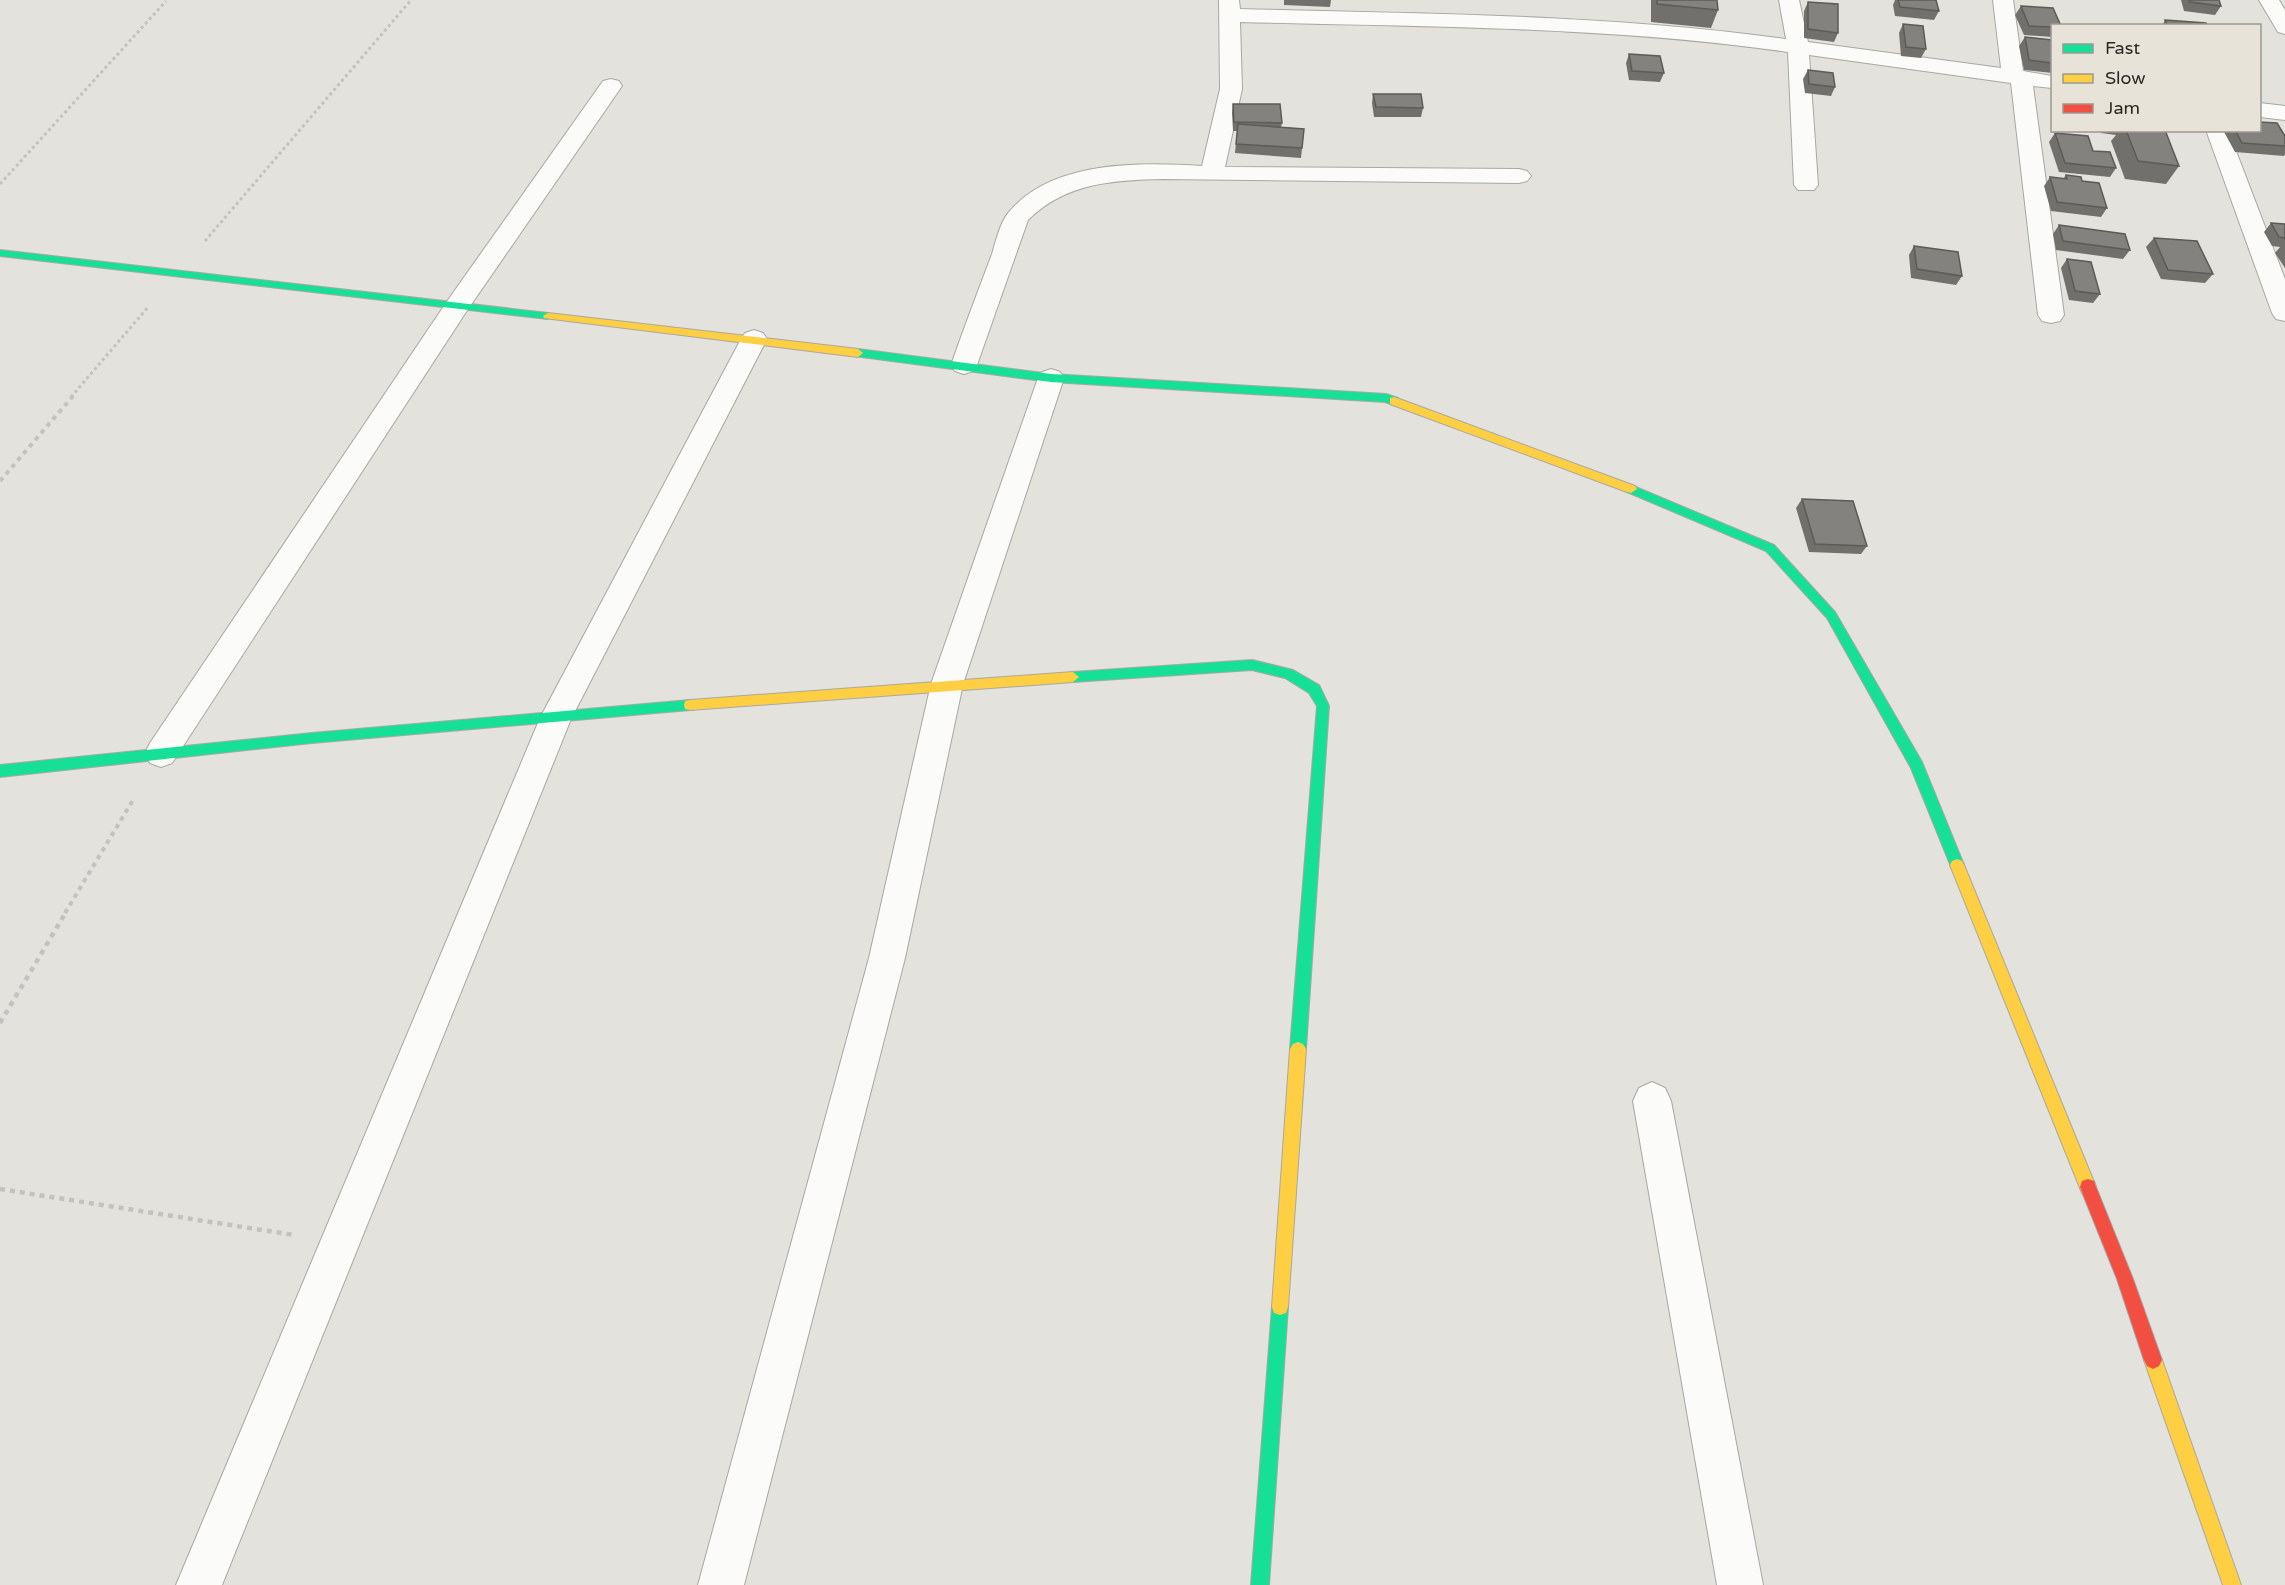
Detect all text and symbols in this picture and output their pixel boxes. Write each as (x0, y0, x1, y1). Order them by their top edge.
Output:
legend (2051, 24, 2261, 132)
text: Fast (2105, 37, 2140, 59)
text: Slow (2105, 67, 2146, 89)
text: Jam (2105, 97, 2140, 119)

